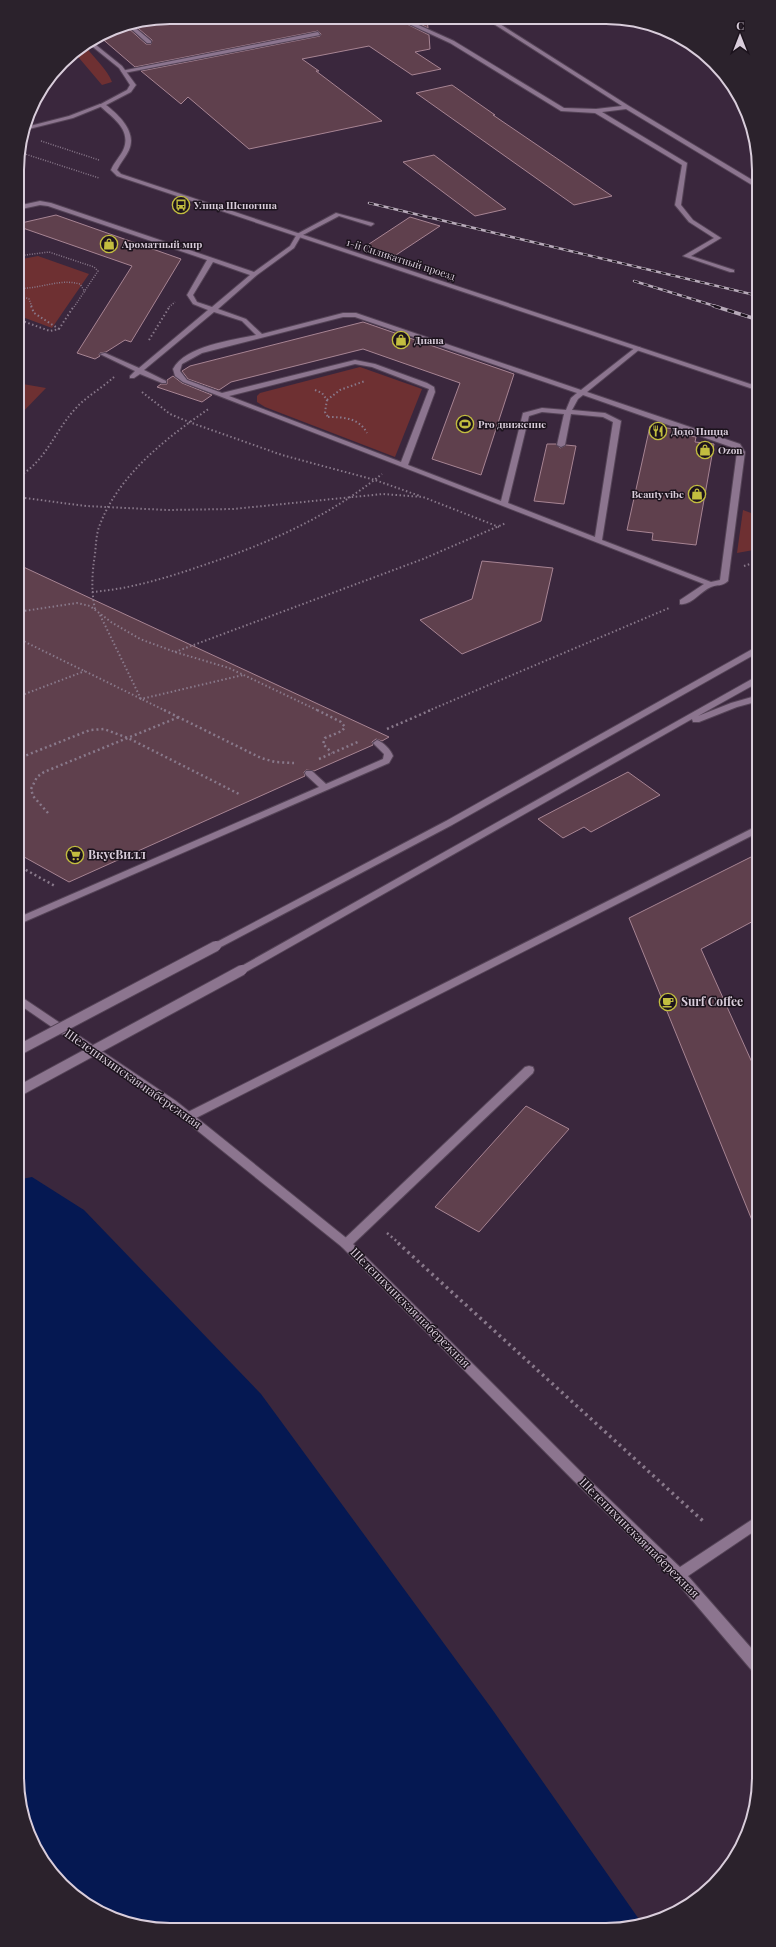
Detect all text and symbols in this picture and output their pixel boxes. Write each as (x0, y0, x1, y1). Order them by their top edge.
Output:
north arrow (720, 16, 760, 56)
text: С (736, 18, 744, 33)
bus stop icon: Улица Шеногина (171, 195, 191, 215)
place label: Улица Шеногина (193, 198, 278, 212)
shop icon: Ароматный мир (99, 234, 119, 254)
street label: 1-й Силикатный проезд (345, 235, 458, 283)
place label: Ароматный мир (121, 237, 202, 251)
shop icon: Диана (391, 330, 411, 350)
place label: Диана (414, 333, 445, 347)
sports icon: Pro движение (455, 414, 475, 434)
place label: Pro движение (478, 417, 546, 431)
restaurant icon: Додо Пицца (648, 421, 668, 441)
place label: Додо Пицца (671, 424, 729, 438)
shop icon: Ozon (695, 440, 715, 460)
place label: Ozon (718, 443, 743, 457)
shop icon: Beauty vibe (687, 484, 707, 504)
place label: Beauty vibe (631, 487, 684, 501)
supermarket icon: ВкусВилл (65, 845, 85, 865)
place label: ВкусВилл (88, 846, 146, 862)
cafe icon: Surf Coffee (658, 992, 678, 1012)
place label: Surf Coffee (681, 993, 743, 1009)
street label: Шелепихинская набережная (62, 1025, 206, 1132)
street label: Шелепихинская набережная (347, 1244, 475, 1371)
street label: Шелепихинская набережная (576, 1474, 704, 1601)

